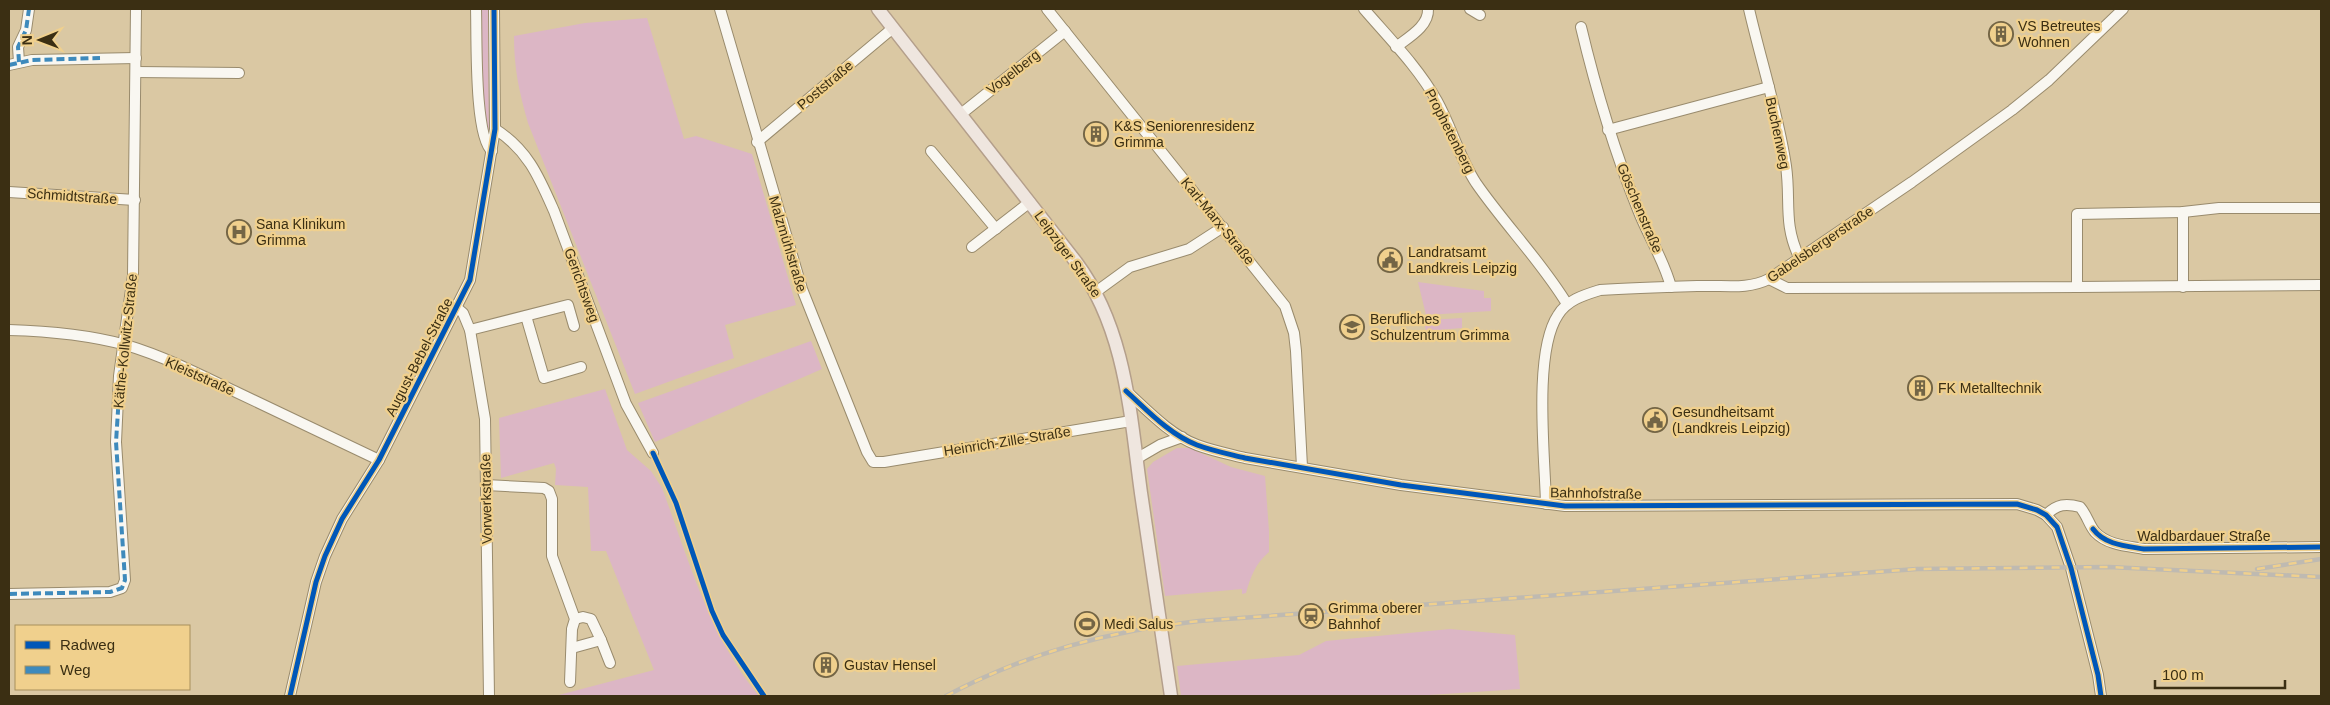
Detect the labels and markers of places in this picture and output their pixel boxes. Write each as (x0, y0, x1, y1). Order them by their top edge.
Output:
place label: VS Betreutes Wohnen (2018, 18, 2101, 50)
building icon: VS Betreutes Wohnen (1988, 21, 2014, 47)
place label: K&S Seniorenresidenz Grimma (1114, 118, 1255, 150)
building icon: K&S Seniorenresidenz Grimma (1083, 121, 1109, 147)
place label: Sana Klinikum Grimma (256, 216, 346, 248)
hospital icon: Sana Klinikum Grimma (226, 219, 252, 245)
place label: Landratsamt Landkreis Leipzig (1408, 244, 1517, 276)
public building icon: Landratsamt Landkreis Leipzig (1377, 247, 1403, 273)
place label: Berufliches Schulzentrum Grimma (1370, 311, 1509, 343)
school or university icon: Berufliches Schulzentrum Grimma (1339, 314, 1365, 340)
building icon: FK Metalltechnik (1907, 375, 1933, 401)
place label: FK Metalltechnik (1938, 380, 2042, 396)
place label: Gesundheitsamt (Landkreis Leipzig) (1672, 404, 1790, 436)
public building icon: Gesundheitsamt (Landkreis Leipzig) (1642, 407, 1668, 433)
place label: Grimma oberer Bahnhof (1328, 600, 1422, 632)
station icon: Grimma oberer Bahnhof (1298, 603, 1324, 629)
sports icon: Medi Salus (1074, 611, 1100, 637)
place label: Medi Salus (1104, 616, 1173, 632)
building icon: Gustav Hensel (813, 652, 839, 678)
place label: Gustav Hensel (844, 657, 936, 673)

